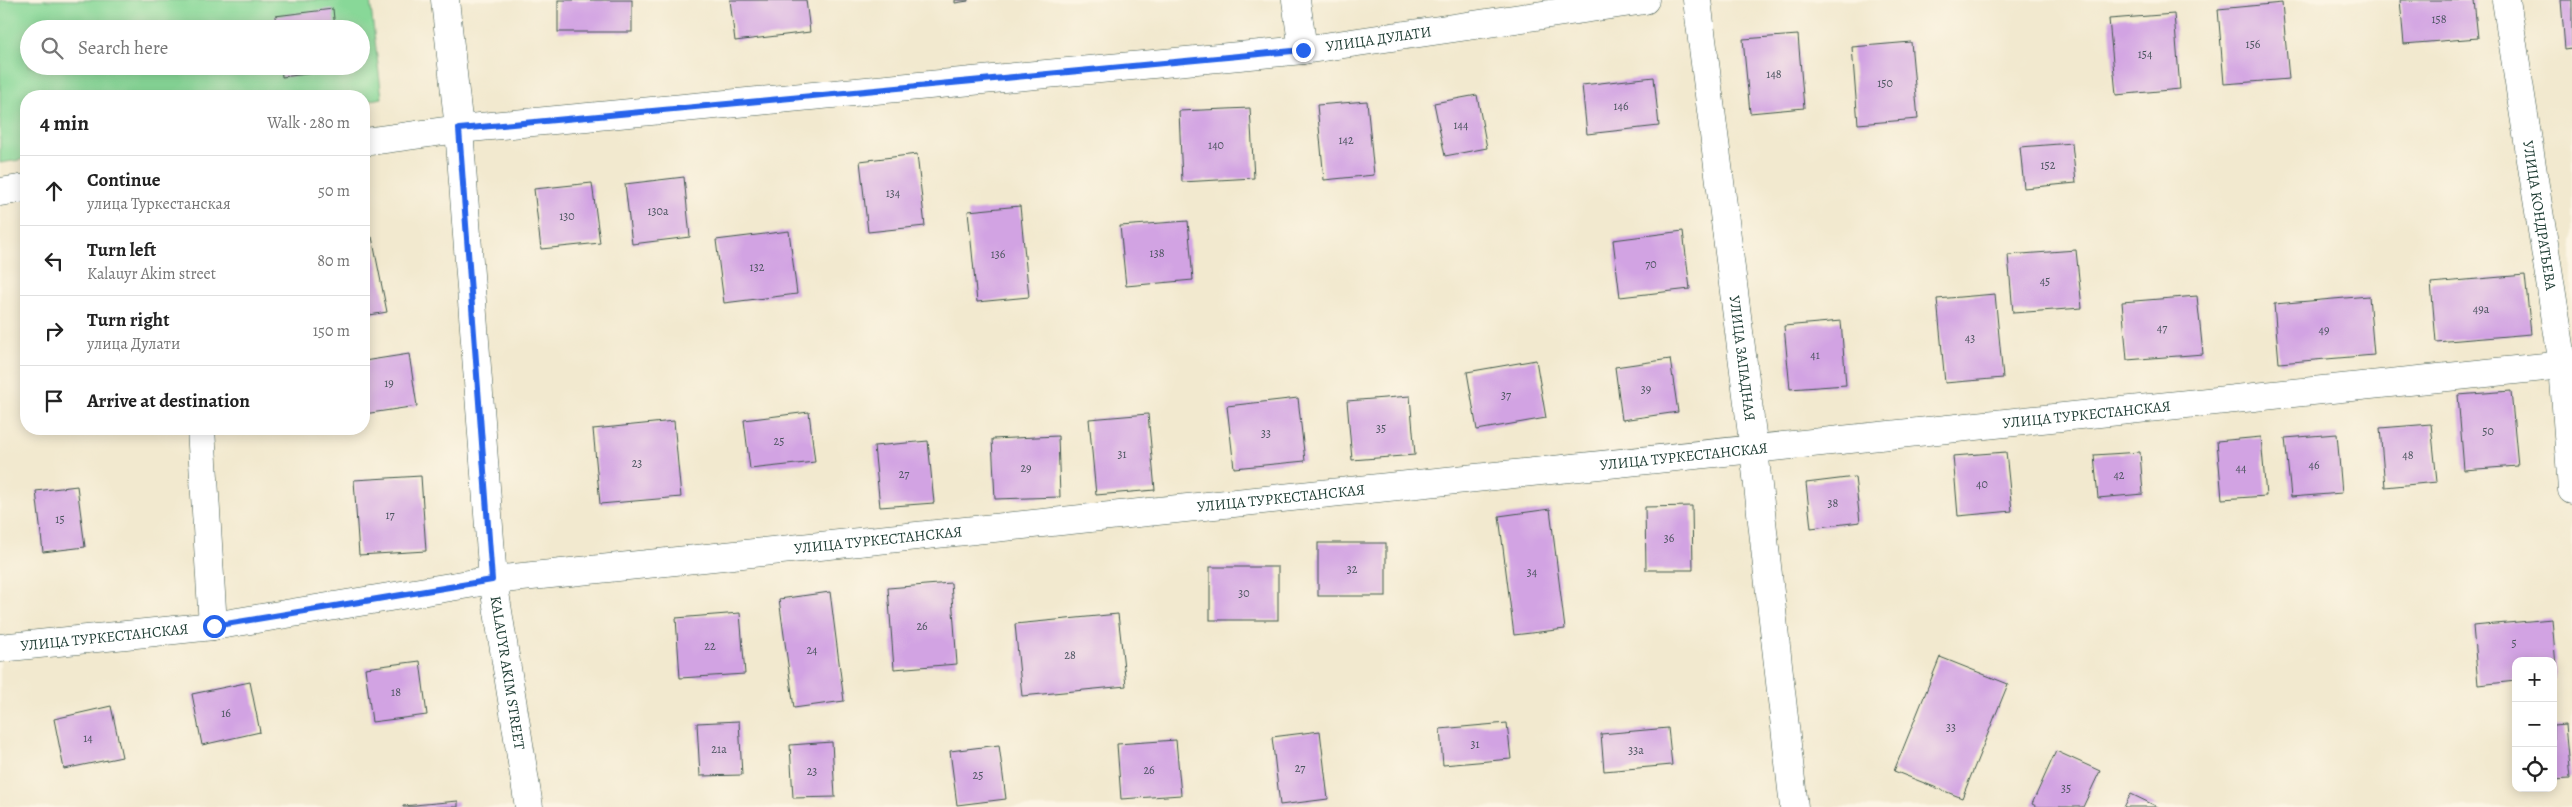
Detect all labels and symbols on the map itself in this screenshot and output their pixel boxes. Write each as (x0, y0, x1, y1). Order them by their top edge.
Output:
house number: 158 (2431, 11, 2447, 27)
street label: УЛИЦА ДУЛАТИ (1324, 21, 1433, 57)
house number: 156 (2246, 36, 2261, 52)
route end (1292, 39, 1315, 62)
house number: 154 (2138, 46, 2153, 62)
house number: 148 (1766, 66, 1782, 82)
house number: 150 (1877, 75, 1893, 91)
house number: 146 (1613, 98, 1629, 114)
house number: 144 (1454, 117, 1469, 133)
house number: 142 (1338, 132, 1354, 148)
house number: 140 (1208, 137, 1224, 153)
street label: УЛИЦА КОНДРАТЬЕВА (2518, 139, 2561, 292)
house number: 152 (2041, 157, 2056, 173)
house number: 134 (886, 185, 901, 201)
house number: 130а (647, 203, 669, 219)
house number: 130 (559, 208, 575, 224)
house number: 138 (1150, 245, 1165, 261)
house number: 136 (991, 246, 1006, 262)
house number: 70 (1645, 256, 1657, 272)
house number: 132 (750, 259, 765, 275)
house number: 45 (2040, 273, 2050, 289)
street label: УЛИЦА ЗАПАДНАЯ (1724, 294, 1760, 422)
house number: 49а (2473, 301, 2490, 317)
house number: 47 (2157, 320, 2168, 336)
house number: 49 (2319, 322, 2329, 338)
house number: 43 (1965, 330, 1975, 346)
house number: 41 (1810, 347, 1820, 363)
house number: 19 (384, 375, 394, 391)
house number: 39 (1641, 381, 1651, 397)
house number: 37 (1501, 387, 1512, 403)
street label: УЛИЦА ТУРКЕСТАНСКАЯ (2002, 396, 2172, 433)
house number: 35 (1376, 420, 1386, 436)
house number: 50 (2482, 423, 2494, 439)
house number: 33 (1261, 425, 1271, 441)
house number: 25 (774, 433, 784, 449)
street label: УЛИЦА ТУРКЕСТАНСКАЯ (1599, 438, 1769, 475)
house number: 31 (1117, 446, 1127, 462)
house number: 48 (2402, 447, 2414, 463)
house number: 23 (632, 455, 642, 471)
house number: 46 (2309, 457, 2320, 473)
house number: 29 (1020, 460, 1032, 476)
house number: 44 (2236, 460, 2247, 476)
house number: 27 (899, 466, 910, 482)
house number: 42 (2113, 467, 2125, 483)
house number: 40 (1976, 476, 1988, 492)
street label: УЛИЦА ТУРКЕСТАНСКАЯ (1196, 479, 1366, 517)
house number: 38 (1828, 495, 1839, 511)
house number: 17 (385, 507, 396, 523)
house number: 15 (55, 511, 65, 527)
street label: УЛИЦА ТУРКЕСТАНСКАЯ (793, 521, 963, 559)
house number: 36 (1664, 530, 1675, 546)
house number: 32 (1347, 561, 1358, 577)
house number: 34 (1527, 564, 1538, 580)
house number: 30 (1238, 585, 1250, 601)
street label: KALAUYR AKIM STREET (486, 594, 530, 752)
route start (203, 615, 226, 638)
house number: 26 (916, 618, 928, 634)
street label: УЛИЦА ТУРКЕСТАНСКАЯ (19, 619, 189, 656)
house number: 5 (2511, 635, 2517, 651)
house number: 22 (704, 638, 716, 654)
house number: 24 (806, 642, 818, 658)
house number: 28 (1064, 647, 1076, 663)
house number: 18 (391, 684, 401, 700)
house number: 16 (221, 705, 231, 721)
house number: 33 (1946, 719, 1956, 735)
house number: 14 (83, 730, 93, 746)
house number: 31 (1470, 736, 1480, 752)
house number: 21а (711, 741, 727, 757)
house number: 33а (1628, 742, 1644, 758)
house number: 27 (1295, 760, 1306, 776)
house number: 26 (1143, 762, 1155, 778)
house number: 23 (807, 763, 817, 779)
house number: 25 (973, 767, 983, 783)
house number: 35 (2061, 780, 2071, 796)

